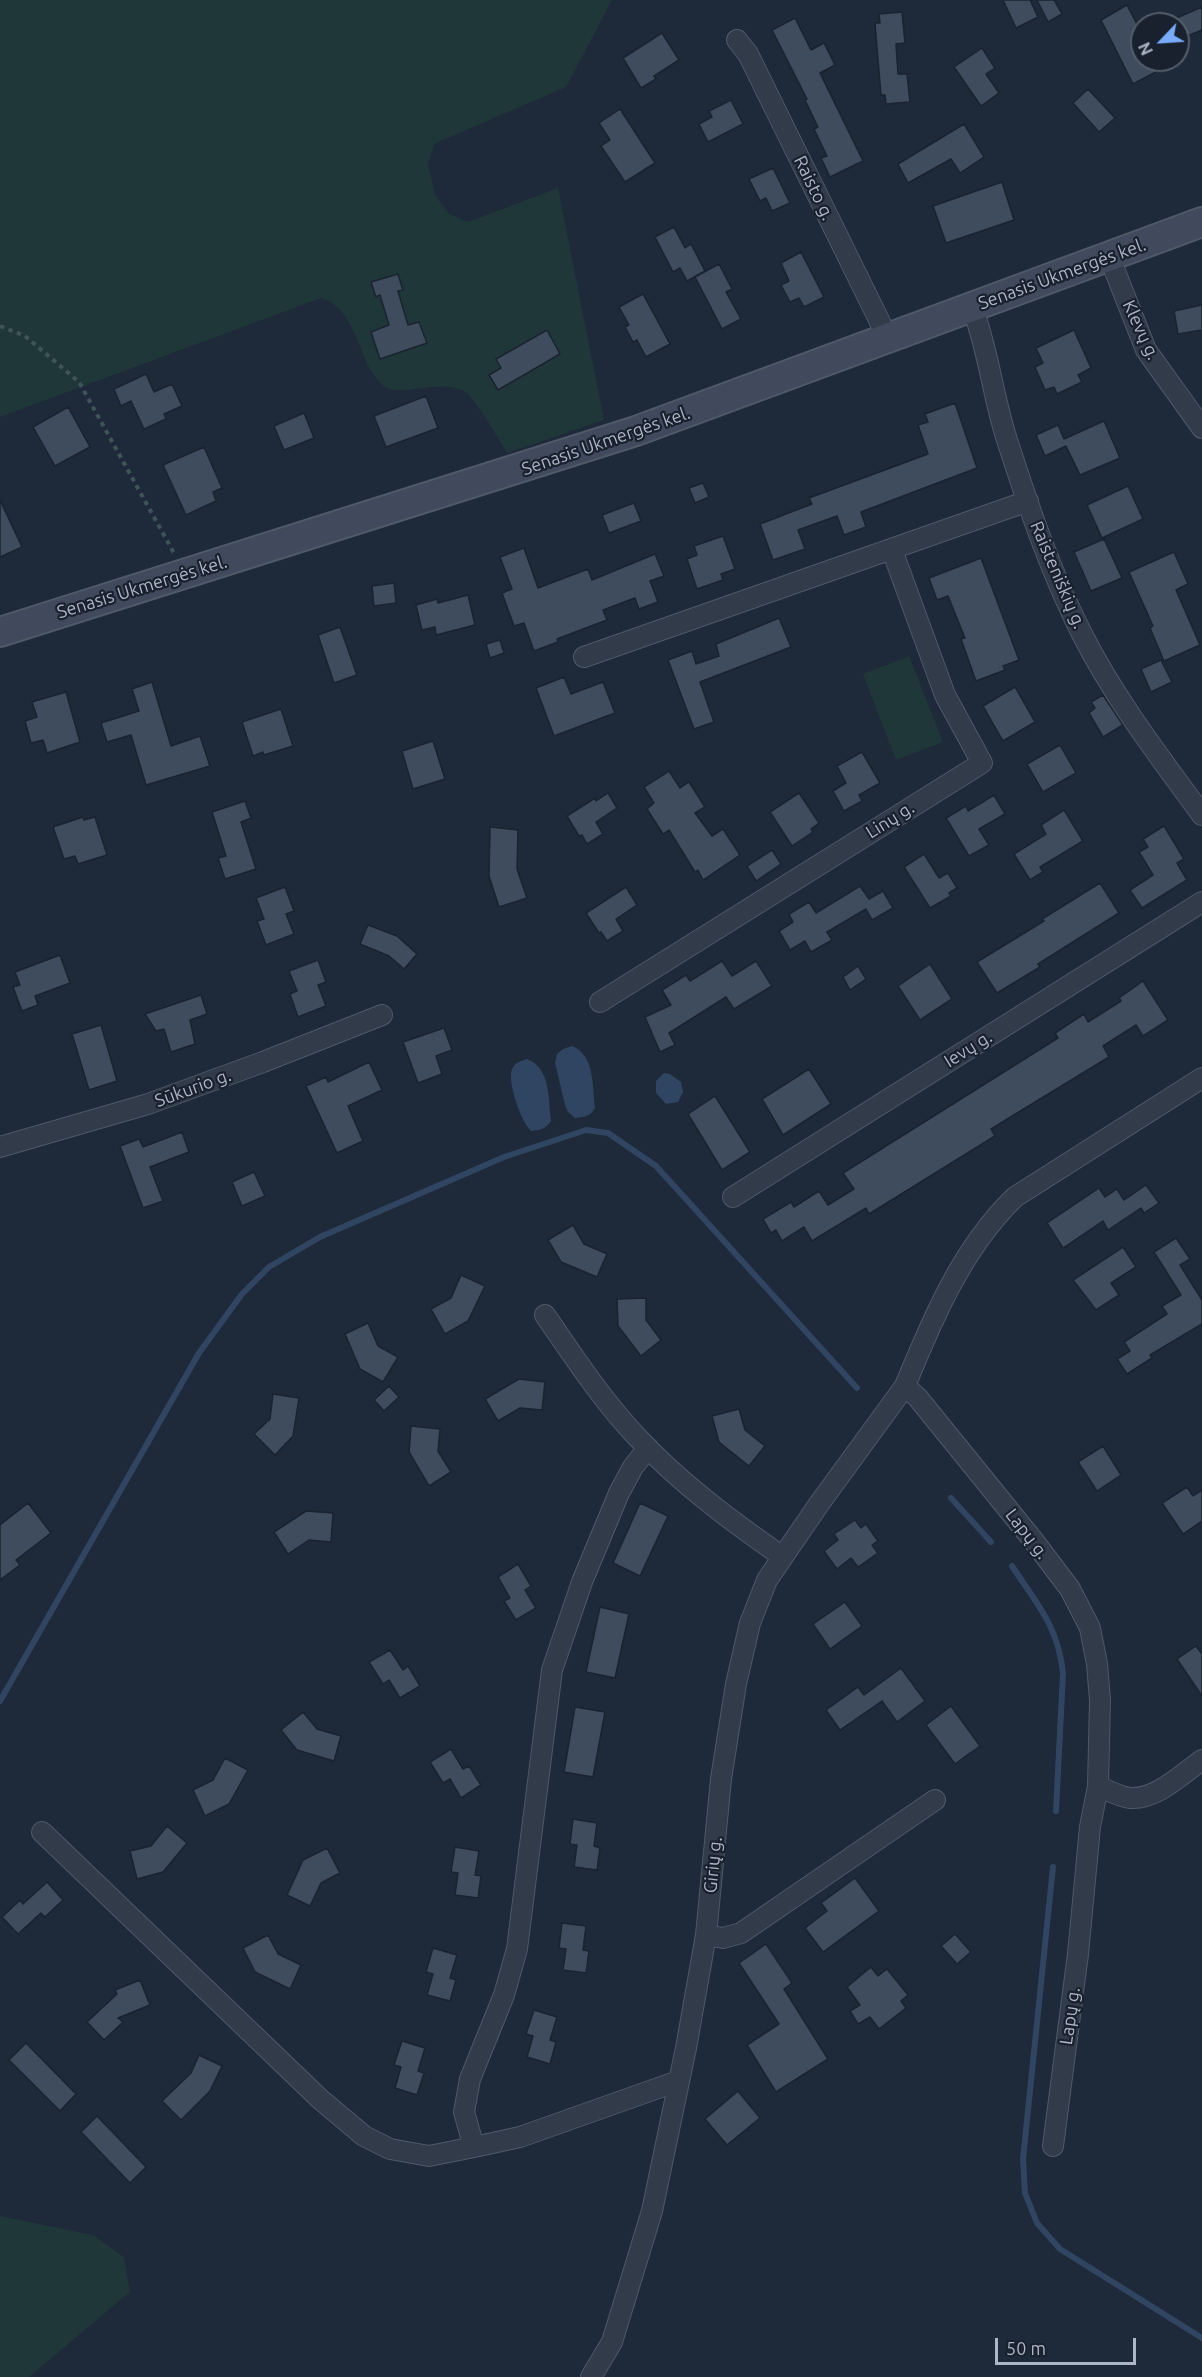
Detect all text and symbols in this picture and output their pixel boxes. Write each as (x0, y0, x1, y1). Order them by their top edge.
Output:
north arrow (1130, 12, 1190, 72)
text: N (1135, 40, 1156, 58)
street label: Raisto g. (789, 152, 839, 224)
street label: Senasis Ukmergės kel. (975, 234, 1149, 314)
street label: Klevų g. (1118, 297, 1164, 363)
street label: Senasis Ukmergės kel. (519, 402, 693, 480)
street label: Raisteniškių g. (1026, 518, 1090, 632)
street label: Senasis Ukmergės kel. (54, 551, 230, 623)
street label: Linų g. (862, 797, 918, 843)
street label: Ievų g. (940, 1026, 996, 1072)
street label: Sūkurio g. (152, 1064, 234, 1112)
street label: Lapų g. (1001, 1504, 1053, 1564)
street label: Girių g. (699, 1836, 727, 1894)
street label: Lapų g. (1055, 1986, 1085, 2046)
scale bar (998, 2326, 1139, 2364)
text: 50 m (1006, 2338, 1046, 2358)

